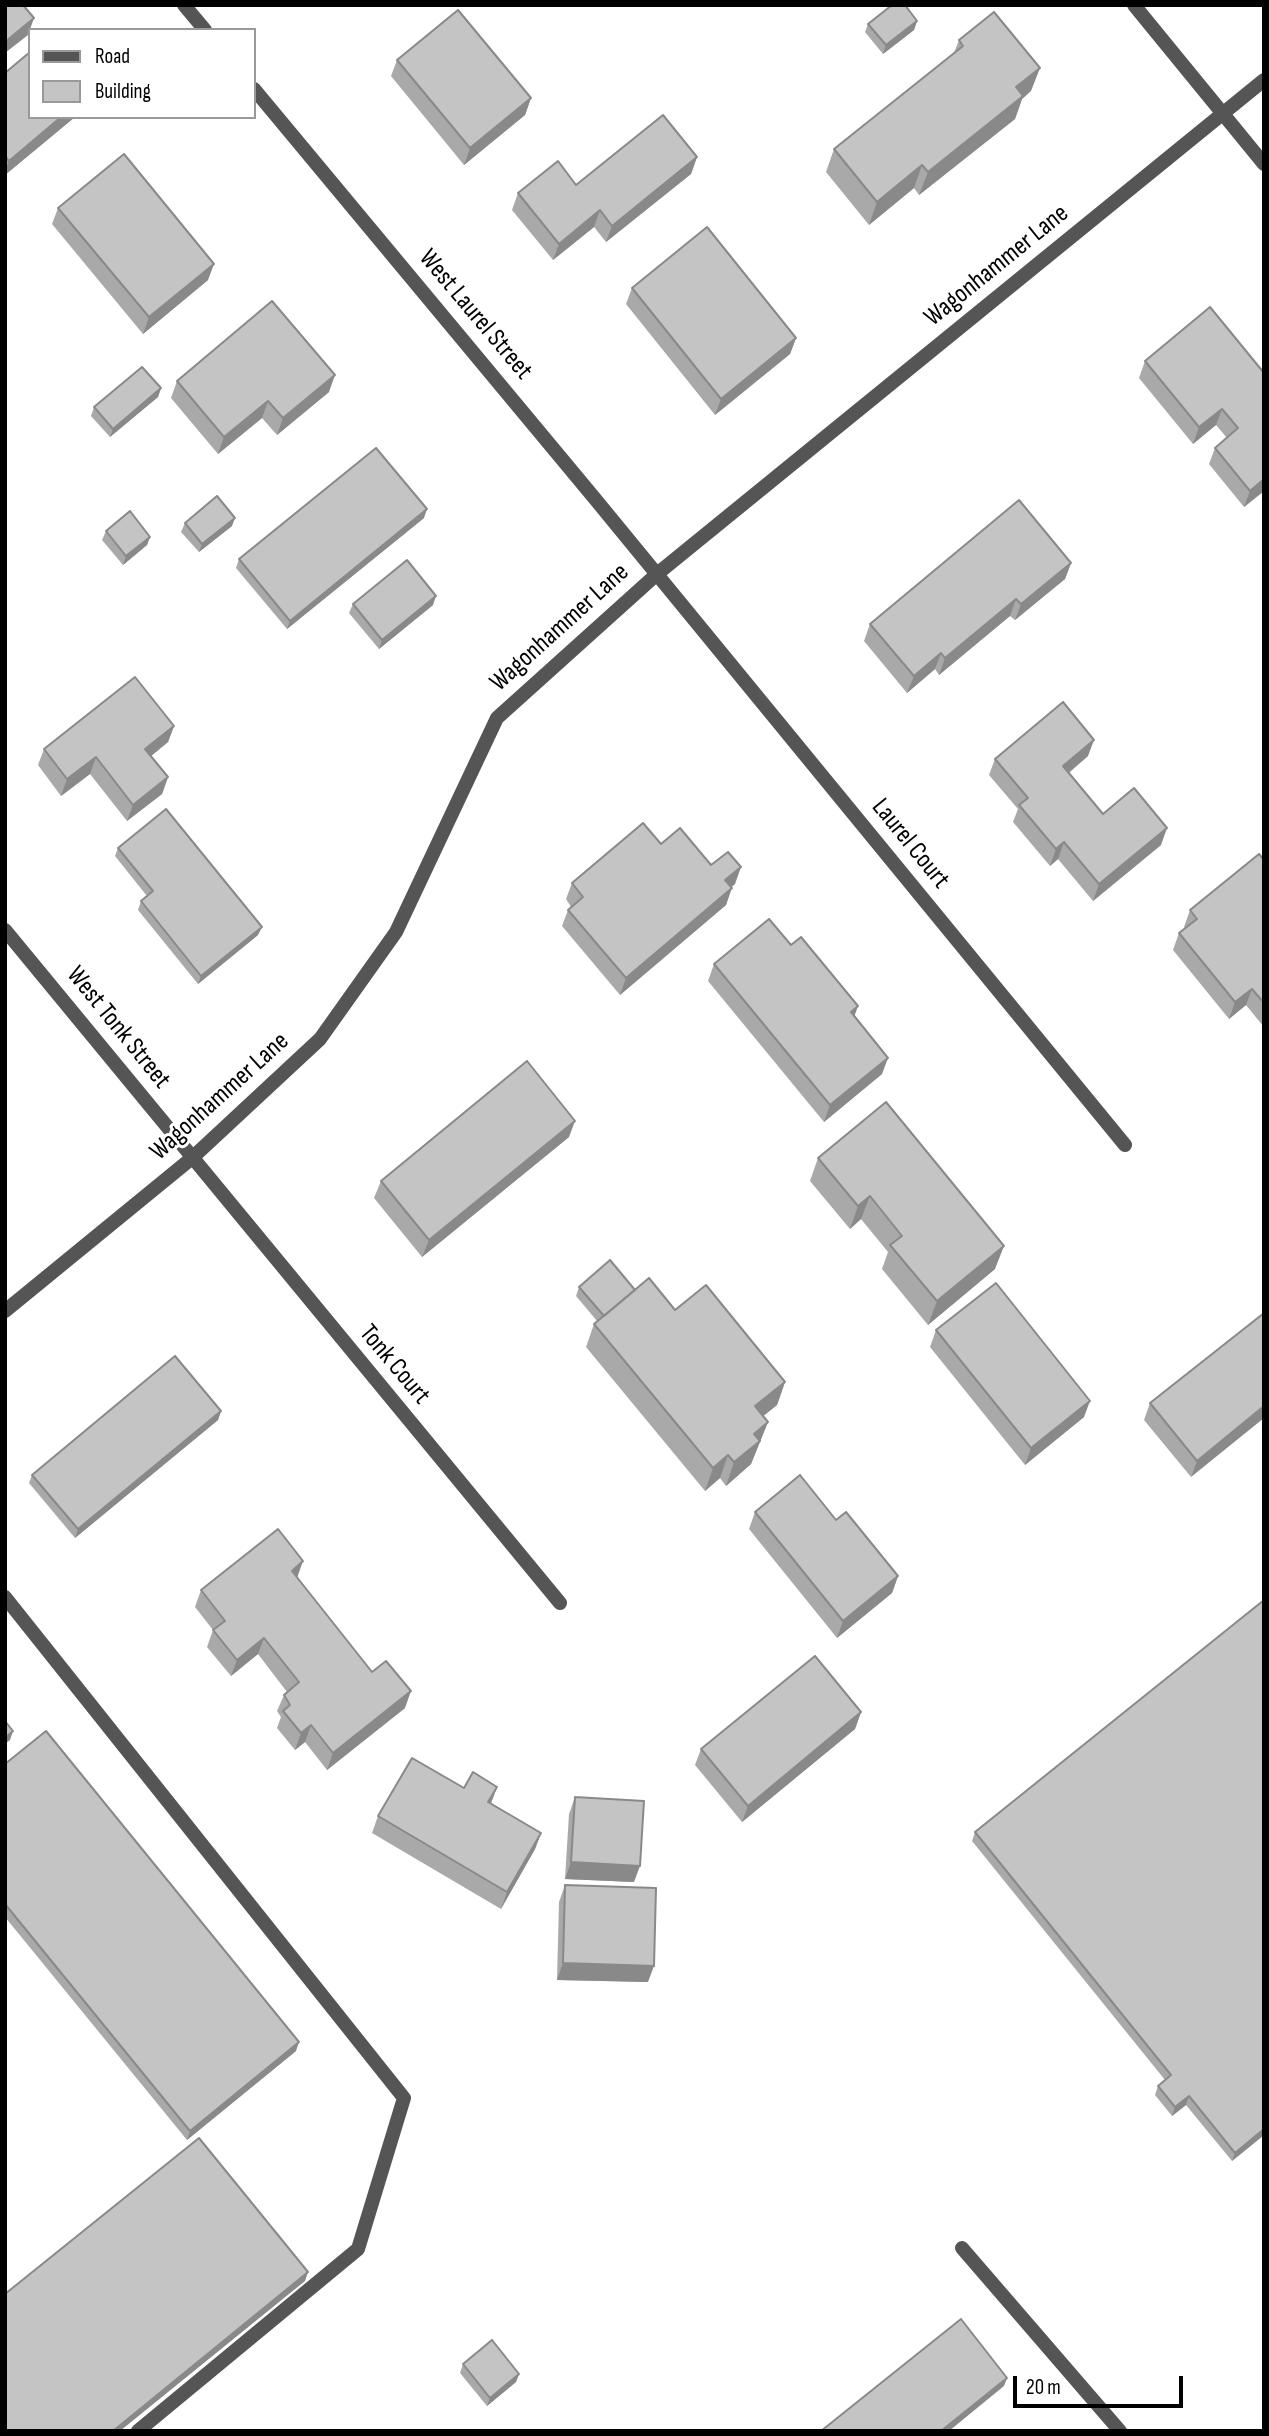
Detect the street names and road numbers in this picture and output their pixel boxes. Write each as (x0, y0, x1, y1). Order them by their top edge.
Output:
street label: Wagonhammer Lane (919, 198, 1075, 334)
street label: West Laurel Street (412, 244, 538, 386)
street label: Wagonhammer Lane (484, 557, 636, 699)
street label: Laurel Court (864, 793, 956, 895)
street label: West Tonk Street (59, 961, 177, 1095)
street label: Wagonhammer Lane (144, 1026, 296, 1168)
street label: Tonk Court (352, 1319, 436, 1411)

